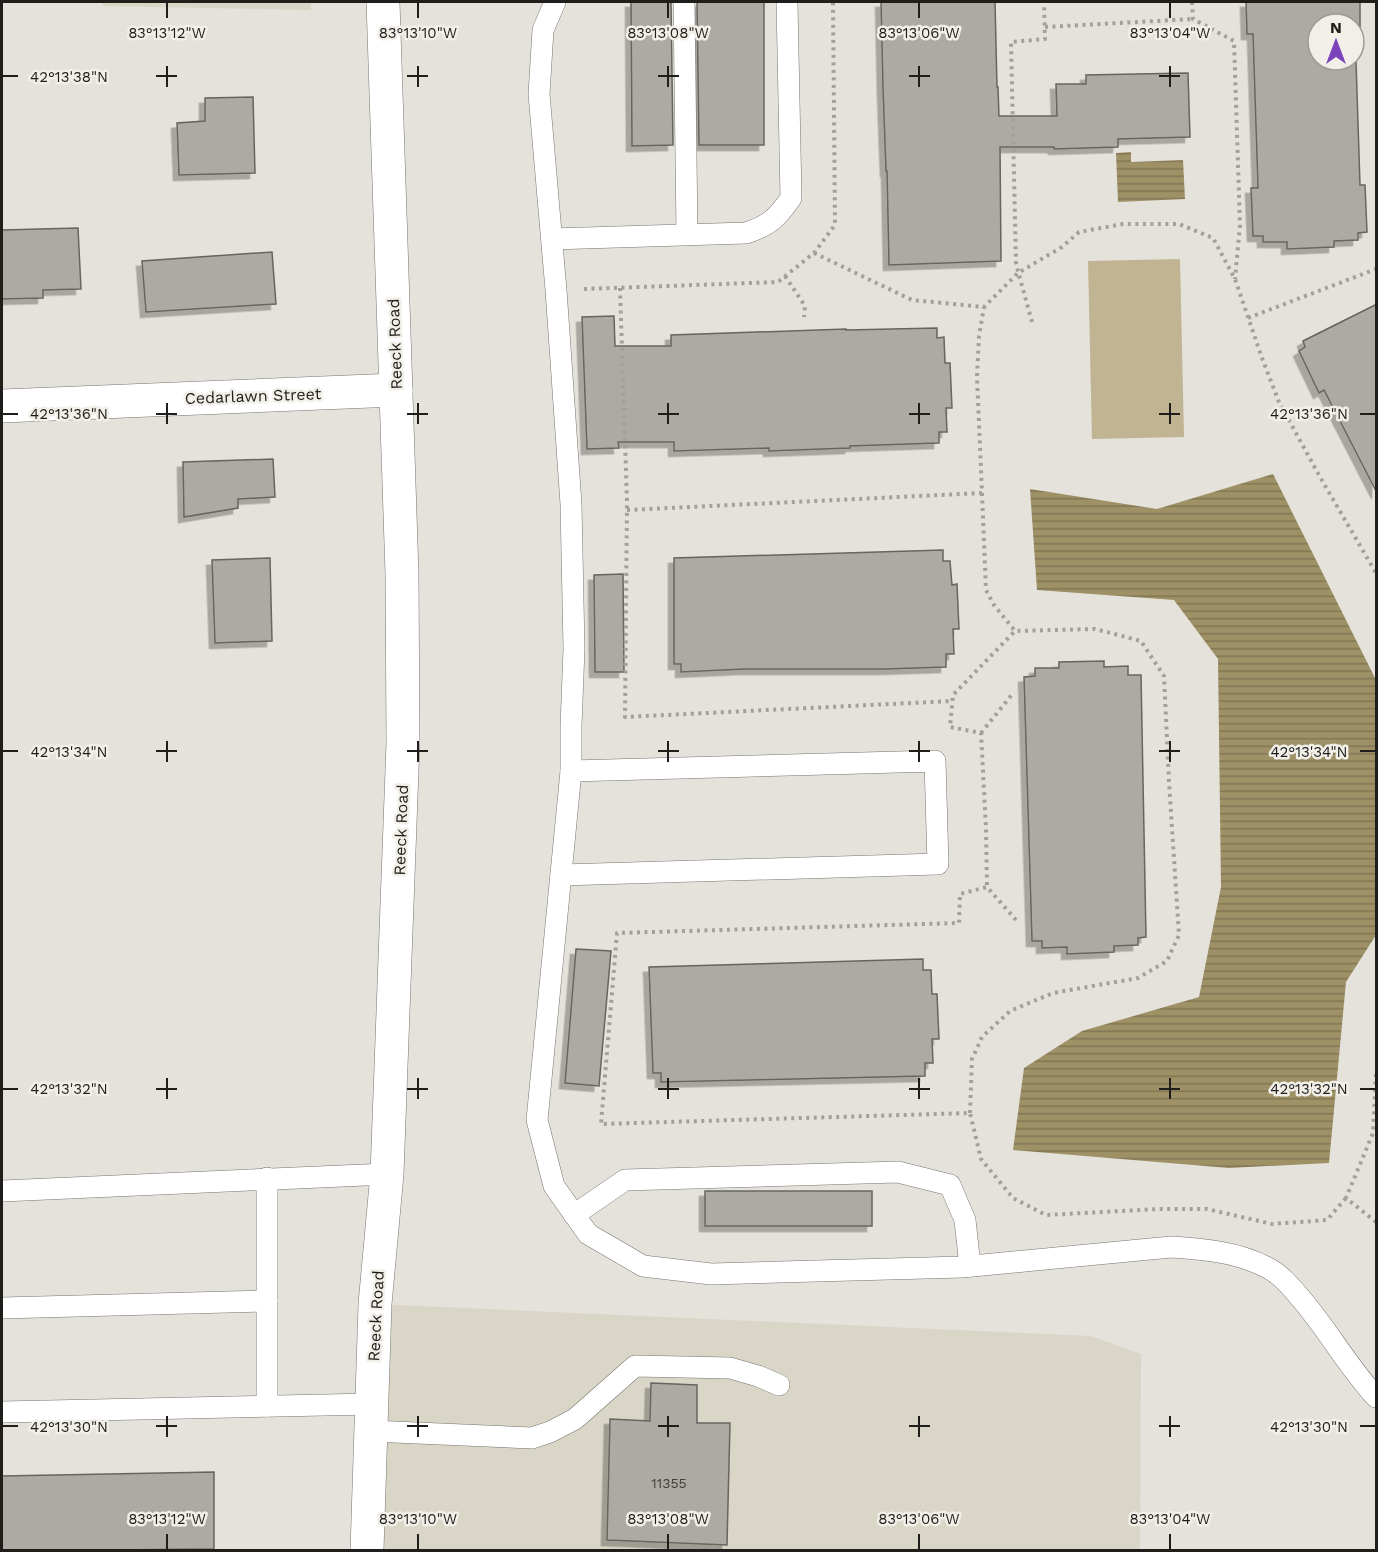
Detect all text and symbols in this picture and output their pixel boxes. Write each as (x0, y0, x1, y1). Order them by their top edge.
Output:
north arrow (1306, 12, 1366, 72)
text: N (1330, 18, 1342, 37)
text: 83°13'12"W (128, 24, 206, 42)
text: 83°13'10"W (379, 24, 457, 42)
text: 83°13'08"W (627, 24, 709, 42)
text: 83°13'06"W (878, 24, 960, 42)
text: 83°13'04"W (1130, 24, 1210, 42)
text: 42°13'38"N (30, 68, 108, 86)
street label: Reeck Road (384, 298, 406, 390)
street label: Cedarlawn Street (184, 384, 322, 408)
text: 42°13'36"N (30, 405, 108, 423)
text: 42°13'36"N (1270, 405, 1348, 423)
text: 42°13'34"N (30, 743, 108, 761)
text: 42°13'34"N (1270, 743, 1348, 761)
street label: Reeck Road (390, 784, 412, 876)
text: 42°13'32"N (30, 1080, 108, 1098)
text: 42°13'32"N (1270, 1080, 1348, 1098)
street label: Reeck Road (364, 1270, 388, 1362)
text: 42°13'30"N (30, 1418, 108, 1436)
text: 42°13'30"N (1270, 1418, 1348, 1436)
house number: 11355 (651, 1475, 687, 1491)
text: 83°13'12"W (128, 1510, 206, 1528)
text: 83°13'10"W (379, 1510, 457, 1528)
text: 83°13'08"W (627, 1510, 709, 1528)
text: 83°13'06"W (878, 1510, 960, 1528)
text: 83°13'04"W (1130, 1510, 1210, 1528)

